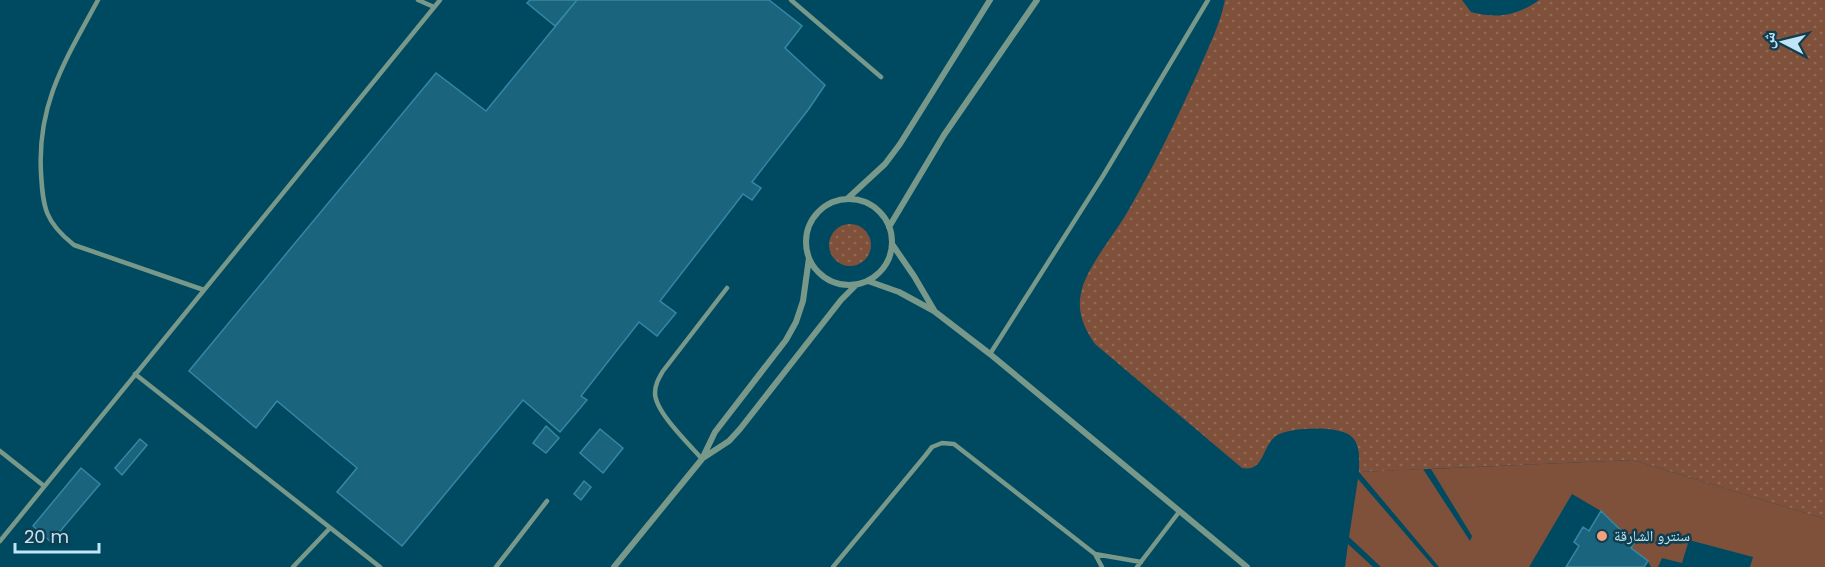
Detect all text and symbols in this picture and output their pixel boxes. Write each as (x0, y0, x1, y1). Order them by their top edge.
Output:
north arrow (1753, 12, 1813, 72)
text: ش (1756, 30, 1781, 50)
scale bar (15, 516, 99, 554)
text: 20 m (24, 524, 69, 549)
place label: سنترو الشارقة (1614, 525, 1690, 546)
marker: سنترو الشارقة (1595, 529, 1609, 543)

